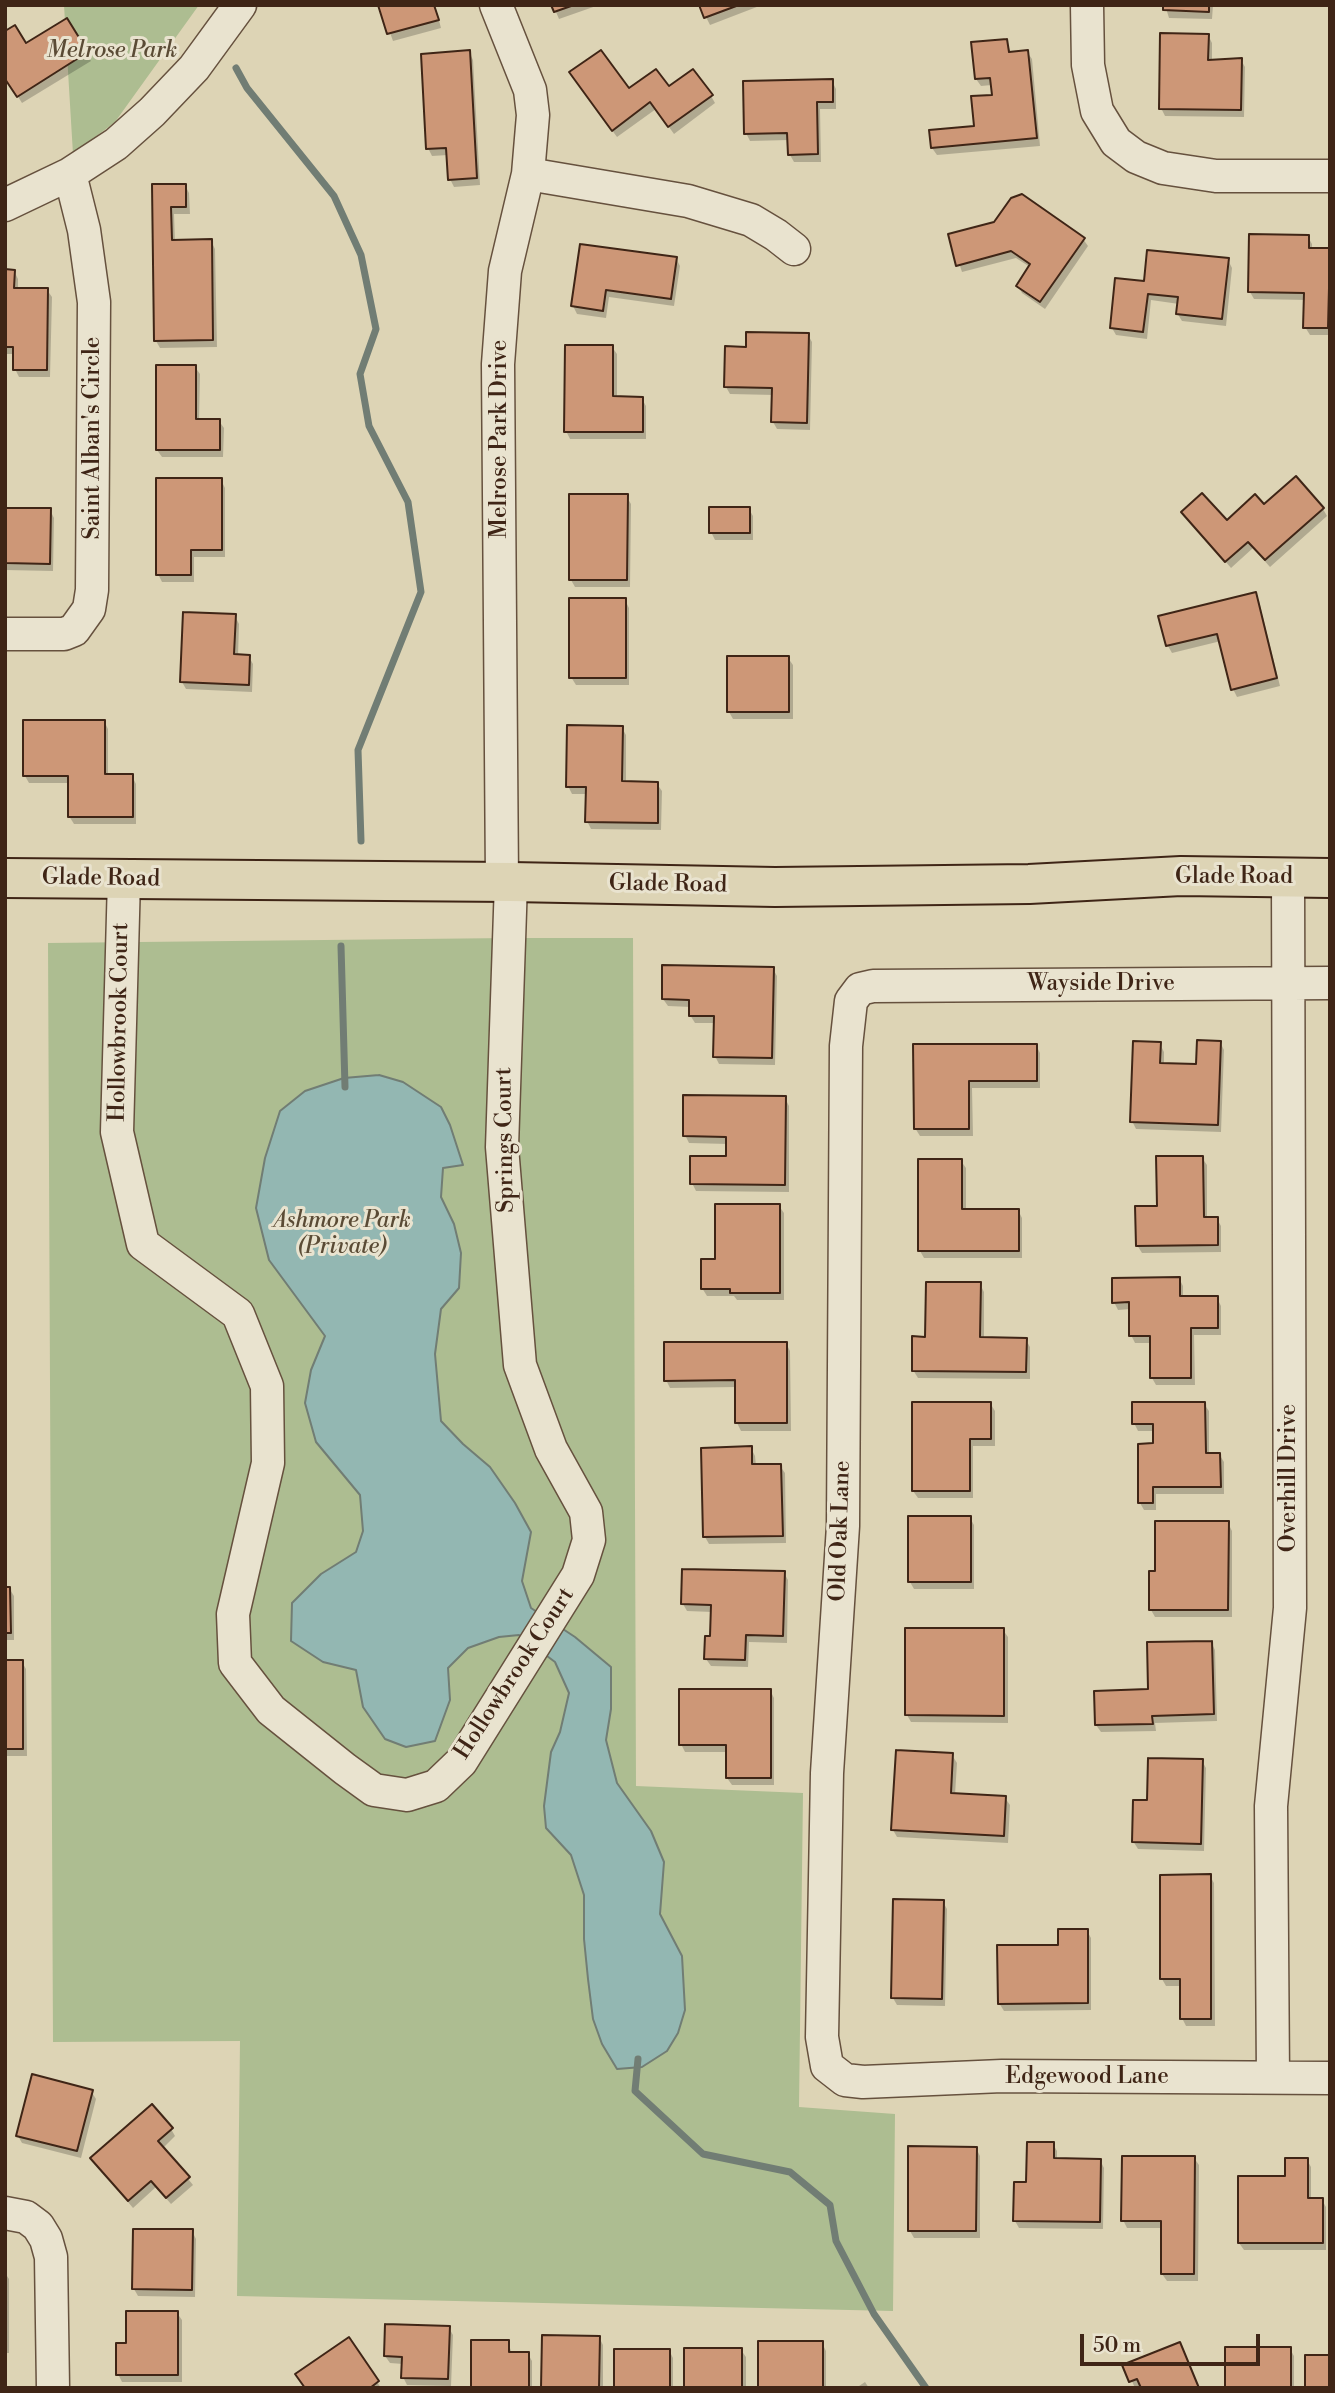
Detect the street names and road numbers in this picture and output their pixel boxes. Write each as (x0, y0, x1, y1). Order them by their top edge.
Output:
street label: Saint Alban's Circle (79, 337, 107, 539)
street label: Melrose Park Drive (486, 340, 514, 538)
street label: Glade Road (1175, 863, 1293, 891)
street label: Glade Road (42, 864, 160, 894)
street label: Glade Road (609, 870, 727, 900)
street label: Hollowbrook Court (104, 922, 136, 1122)
street label: Wayside Drive (1027, 970, 1175, 998)
street label: Springs Court (491, 1067, 521, 1213)
street label: Overhill Drive (1275, 1404, 1303, 1552)
street label: Old Oak Lane (825, 1460, 857, 1602)
street label: Hollowbrook Court (449, 1583, 581, 1765)
street label: Edgewood Lane (1005, 2063, 1169, 2091)

